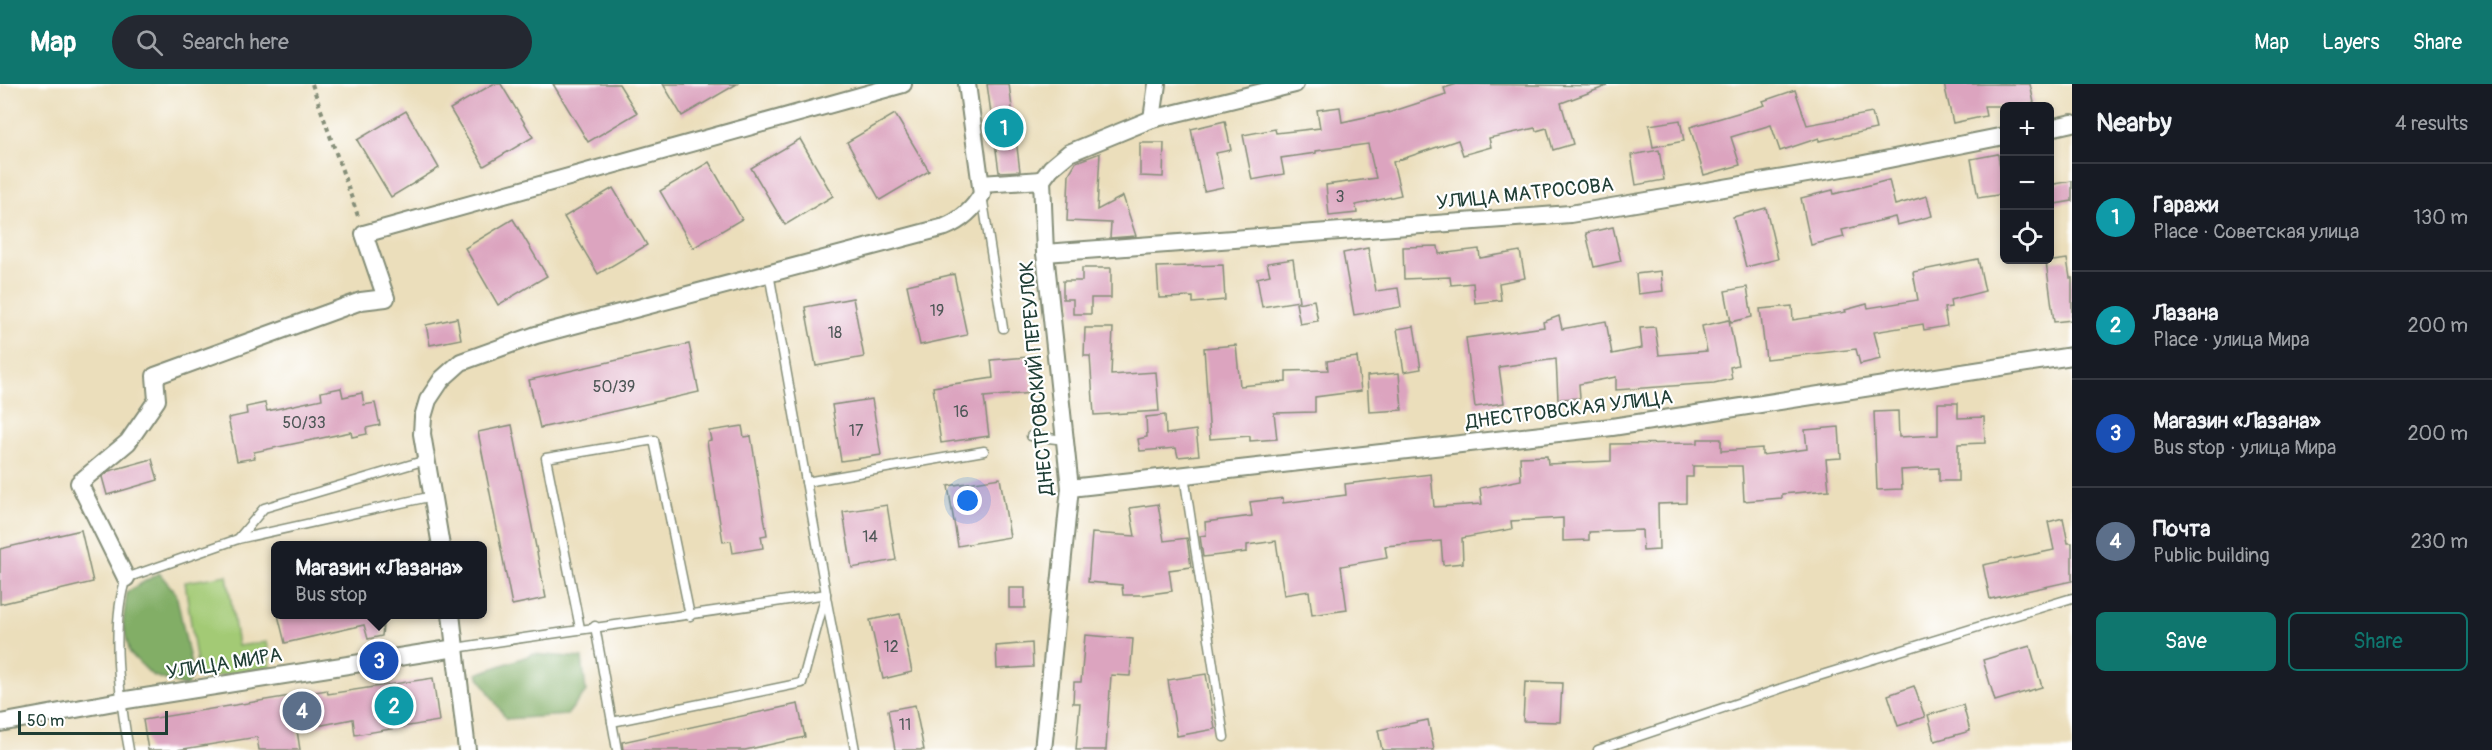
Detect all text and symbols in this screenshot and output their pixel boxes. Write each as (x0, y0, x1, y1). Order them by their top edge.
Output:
search box (112, 15, 532, 69)
text: Map (30, 25, 76, 60)
icon: search (133, 26, 166, 59)
text: Search here (181, 28, 289, 56)
text: Map (2254, 29, 2289, 56)
text: Layers (2322, 29, 2380, 56)
text: Share (2413, 29, 2462, 56)
map controls (2000, 102, 2054, 264)
button: + (2000, 102, 2054, 156)
pin: 1 (984, 106, 1024, 150)
text: Nearby (2096, 107, 2172, 139)
text: 4 results (2395, 111, 2468, 136)
button: − (2000, 156, 2054, 210)
street label: УЛИЦА МАТРОСОВА (1435, 172, 1615, 215)
house number: 3 (1336, 187, 1345, 207)
text: Гаражи (2153, 191, 2218, 219)
text: 1 (2112, 205, 2119, 230)
text: 130 m (2413, 205, 2468, 230)
button: locate (2000, 210, 2054, 264)
text: Place · Советская улица (2153, 219, 2359, 244)
street label: ДНЕСТРОВСКИЙ ПЕРЕУЛОК (1014, 260, 1059, 497)
text: Лазана (2153, 299, 2218, 327)
house number: 19 (930, 301, 944, 321)
text: 2 (2110, 313, 2121, 338)
text: 200 m (2407, 313, 2468, 338)
house number: 18 (828, 323, 842, 343)
text: Place · улица Мира (2153, 327, 2309, 352)
house number: 50/39 (593, 377, 635, 397)
street label: ДНЕСТРОВСКАЯ УЛИЦА (1463, 384, 1674, 435)
house number: 16 (953, 402, 969, 422)
text: Магазин «Лазана» (2153, 407, 2321, 435)
house number: 50/33 (282, 413, 326, 433)
house number: 17 (849, 421, 864, 441)
text: 3 (2110, 421, 2121, 446)
text: 200 m (2407, 421, 2468, 446)
text: Bus stop · улица Мира (2153, 435, 2336, 460)
your location (953, 486, 982, 515)
text: Почта (2153, 515, 2210, 543)
house number: 14 (862, 527, 878, 547)
text: 4 (2110, 529, 2121, 554)
text: 230 m (2411, 529, 2468, 554)
popup (271, 541, 487, 619)
text: Public building (2153, 543, 2269, 568)
text: Магазин «Лазана» (295, 554, 463, 582)
text: Bus stop (295, 582, 367, 607)
button: Save (2096, 612, 2276, 671)
button: Share (2288, 612, 2468, 671)
house number: 12 (883, 637, 899, 657)
pin: 3 (360, 638, 398, 684)
street label: УЛИЦА МИРА (164, 642, 284, 685)
pin: 2 (374, 684, 414, 728)
pin: 4 (282, 688, 322, 734)
scale bar (18, 708, 168, 736)
text: 50 m (27, 711, 64, 731)
house number: 11 (899, 715, 911, 735)

